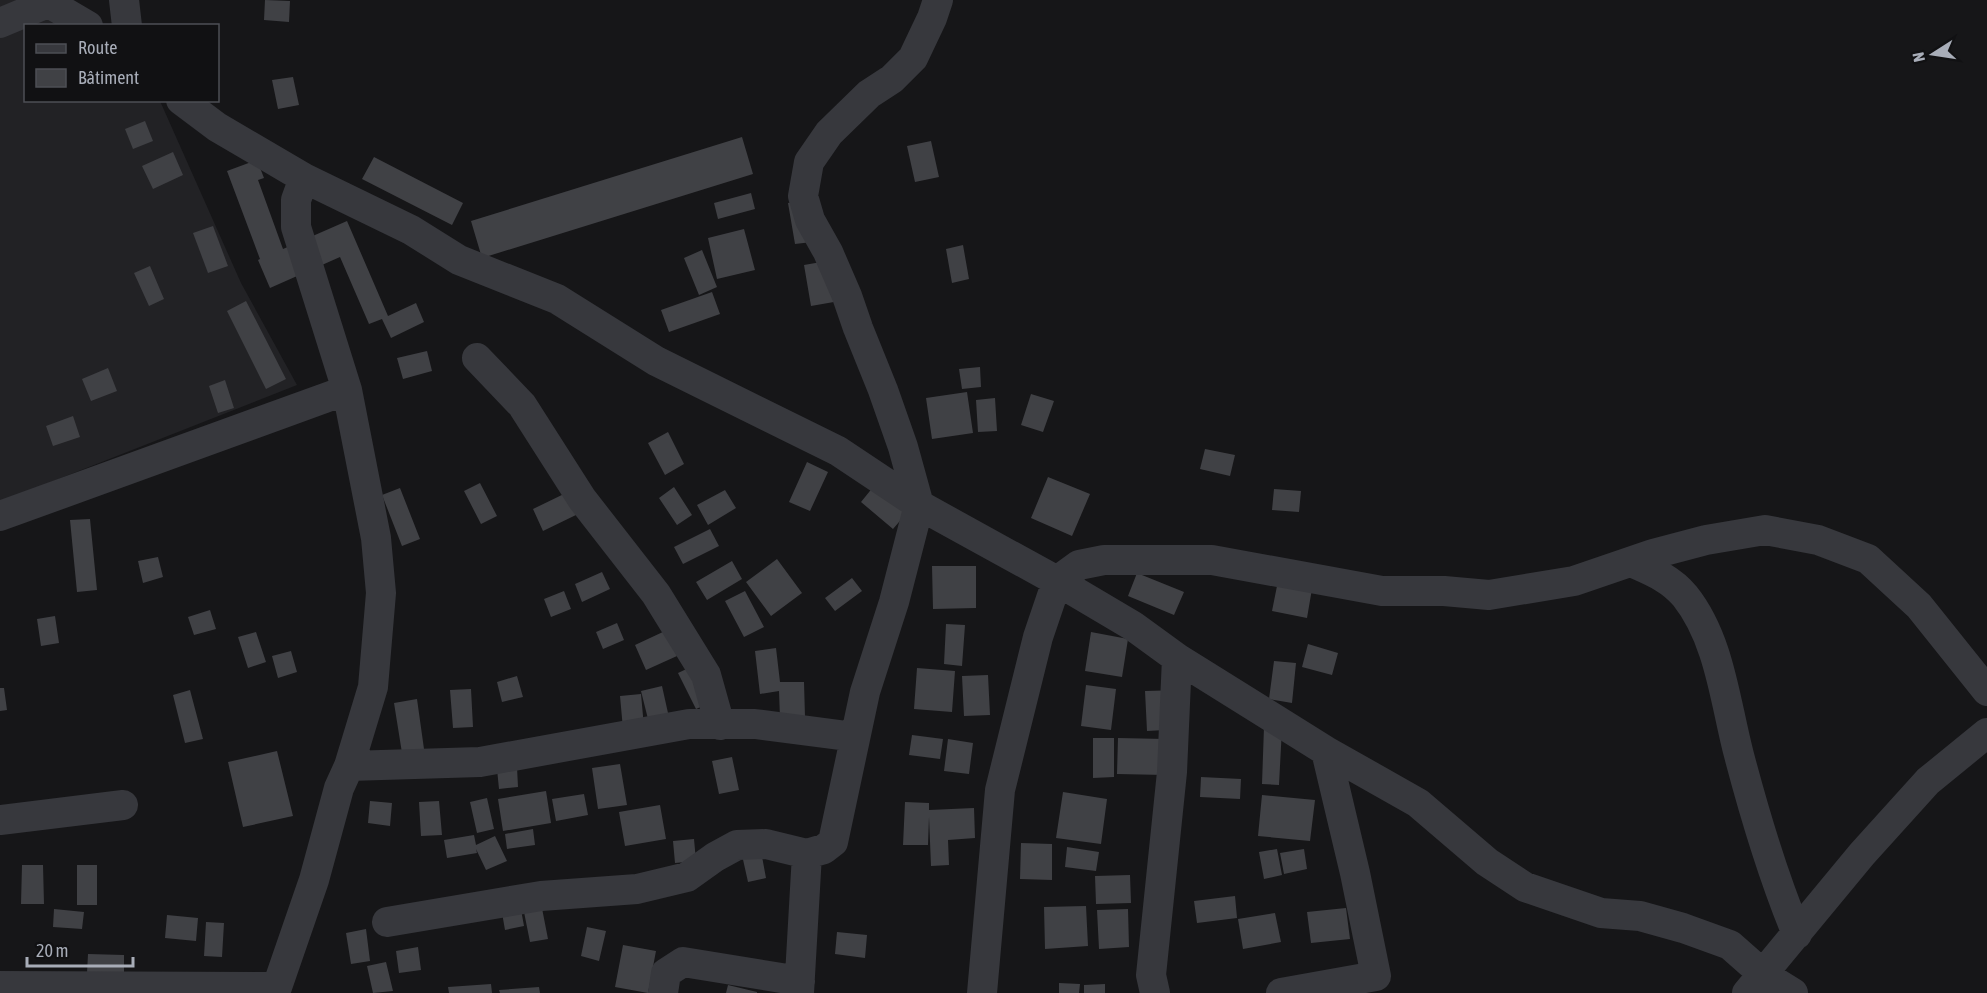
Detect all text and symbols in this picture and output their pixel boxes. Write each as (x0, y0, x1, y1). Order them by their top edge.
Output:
legend (24, 24, 219, 102)
north arrow (1903, 24, 1963, 84)
text: Route (78, 37, 117, 58)
text: N (1909, 51, 1928, 64)
text: Bâtiment (78, 67, 139, 88)
scale bar (27, 930, 134, 968)
text: 20 m (36, 940, 68, 961)

